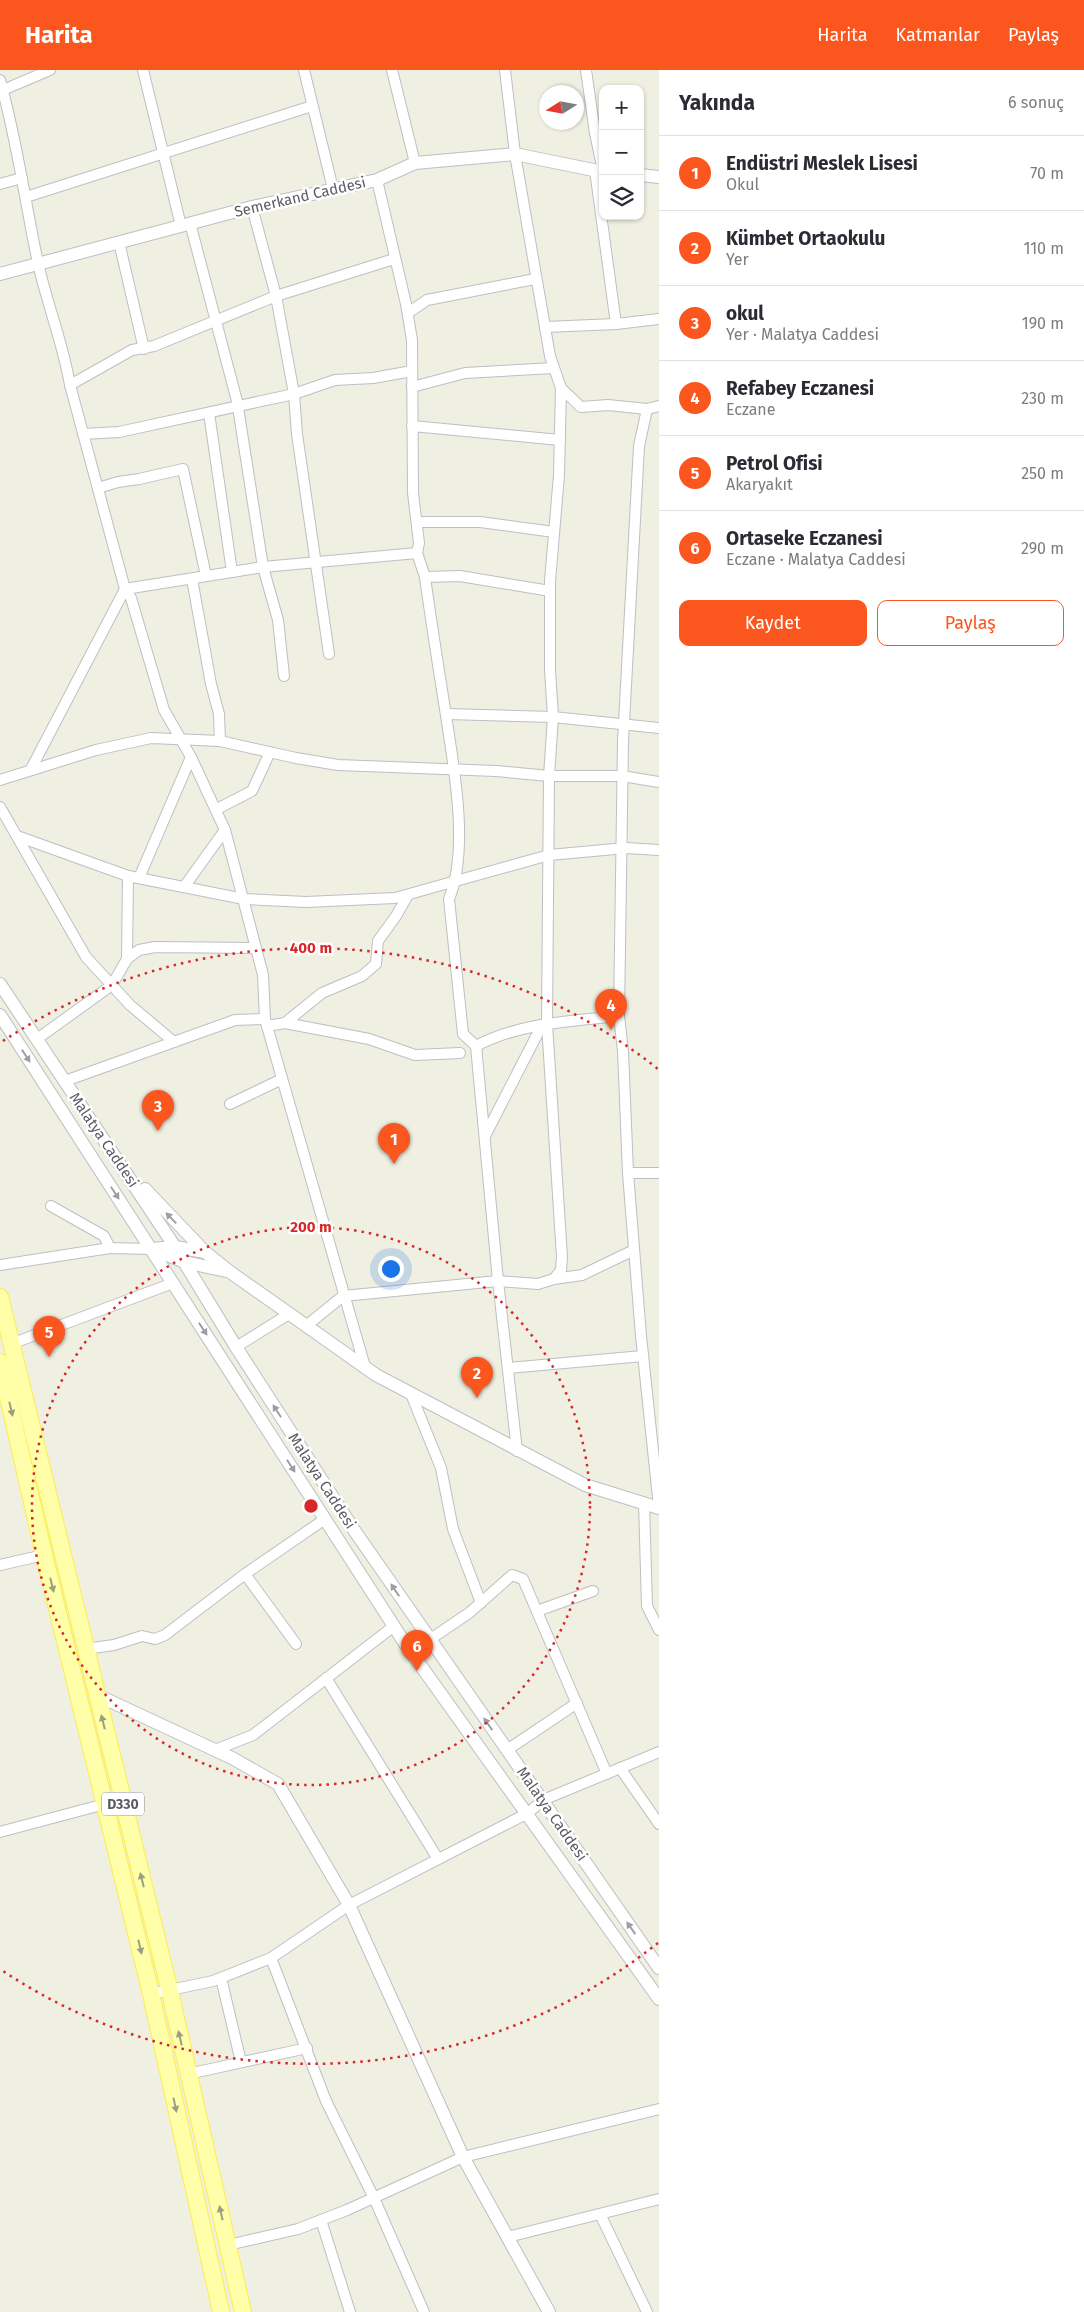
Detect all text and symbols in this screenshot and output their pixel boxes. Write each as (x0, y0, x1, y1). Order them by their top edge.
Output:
text: Harita (25, 21, 93, 49)
text: Harita (817, 24, 867, 46)
text: Katmanlar (895, 24, 980, 46)
text: Paylaş (1008, 24, 1059, 46)
north arrow (539, 85, 584, 130)
map controls (599, 85, 644, 220)
button: + (599, 85, 644, 130)
text: Yakında (679, 90, 755, 116)
text: 6 sonuç (1008, 93, 1064, 112)
button: − (599, 130, 644, 175)
text: Endüstri Meslek Lisesi (726, 152, 918, 175)
text: 1 (691, 164, 699, 183)
text: 70 m (1030, 164, 1064, 183)
street label: Semerkand Caddesi (233, 173, 367, 221)
button: layers (599, 175, 644, 220)
text: Okul (726, 175, 759, 194)
text: Kümbet Ortaokulu (726, 227, 885, 250)
text: 2 (691, 239, 699, 258)
text: 110 m (1023, 239, 1064, 258)
text: Yer (726, 250, 749, 269)
text: okul (726, 302, 764, 325)
text: 3 (691, 314, 699, 333)
text: 190 m (1022, 314, 1064, 333)
text: Yer · Malatya Caddesi (726, 325, 879, 344)
text: Refabey Eczanesi (726, 377, 874, 400)
text: 4 (690, 389, 700, 408)
text: 230 m (1021, 389, 1064, 408)
text: Eczane (726, 400, 775, 419)
text: Petrol Ofisi (726, 452, 823, 475)
text: 5 (691, 464, 699, 483)
text: 250 m (1021, 464, 1064, 483)
text: Akaryakıt (726, 475, 793, 494)
text: Ortaseke Eczanesi (726, 527, 883, 550)
text: 6 (690, 539, 700, 558)
text: 290 m (1021, 539, 1064, 558)
text: Eczane · Malatya Caddesi (726, 550, 906, 569)
button: Kaydet (679, 600, 867, 646)
button: Paylaş (877, 600, 1064, 646)
text: 400 m (290, 939, 332, 957)
pin: 4 (595, 989, 627, 1030)
one-way arrow (22, 1050, 31, 1063)
street label: Malatya Caddesi (66, 1089, 142, 1191)
pin: 3 (142, 1090, 174, 1131)
pin: 1 (378, 1123, 410, 1164)
one-way arrow (110, 1186, 120, 1199)
one-way arrow (165, 1212, 177, 1224)
text: 200 m (290, 1218, 332, 1236)
your location (378, 1256, 404, 1282)
pin: 5 (33, 1316, 65, 1357)
one-way arrow (198, 1323, 208, 1336)
pin: 2 (461, 1357, 493, 1398)
one-way arrow (7, 1402, 15, 1417)
one-way arrow (272, 1404, 282, 1417)
street label: Malatya Caddesi (284, 1430, 360, 1532)
one-way arrow (286, 1459, 296, 1473)
centre of rings (302, 1497, 320, 1515)
one-way arrow (48, 1577, 56, 1592)
one-way arrow (390, 1584, 400, 1597)
pin: 6 (401, 1630, 433, 1671)
one-way arrow (99, 1715, 107, 1730)
one-way arrow (483, 1717, 493, 1730)
street label: Malatya Caddesi (513, 1764, 591, 1864)
road number: D330 (102, 1792, 144, 1816)
one-way arrow (138, 1872, 146, 1887)
one-way arrow (626, 1921, 636, 1935)
one-way arrow (136, 1939, 144, 1954)
one-way arrow (176, 2030, 184, 2045)
one-way arrow (171, 2098, 179, 2113)
one-way arrow (217, 2206, 225, 2221)

